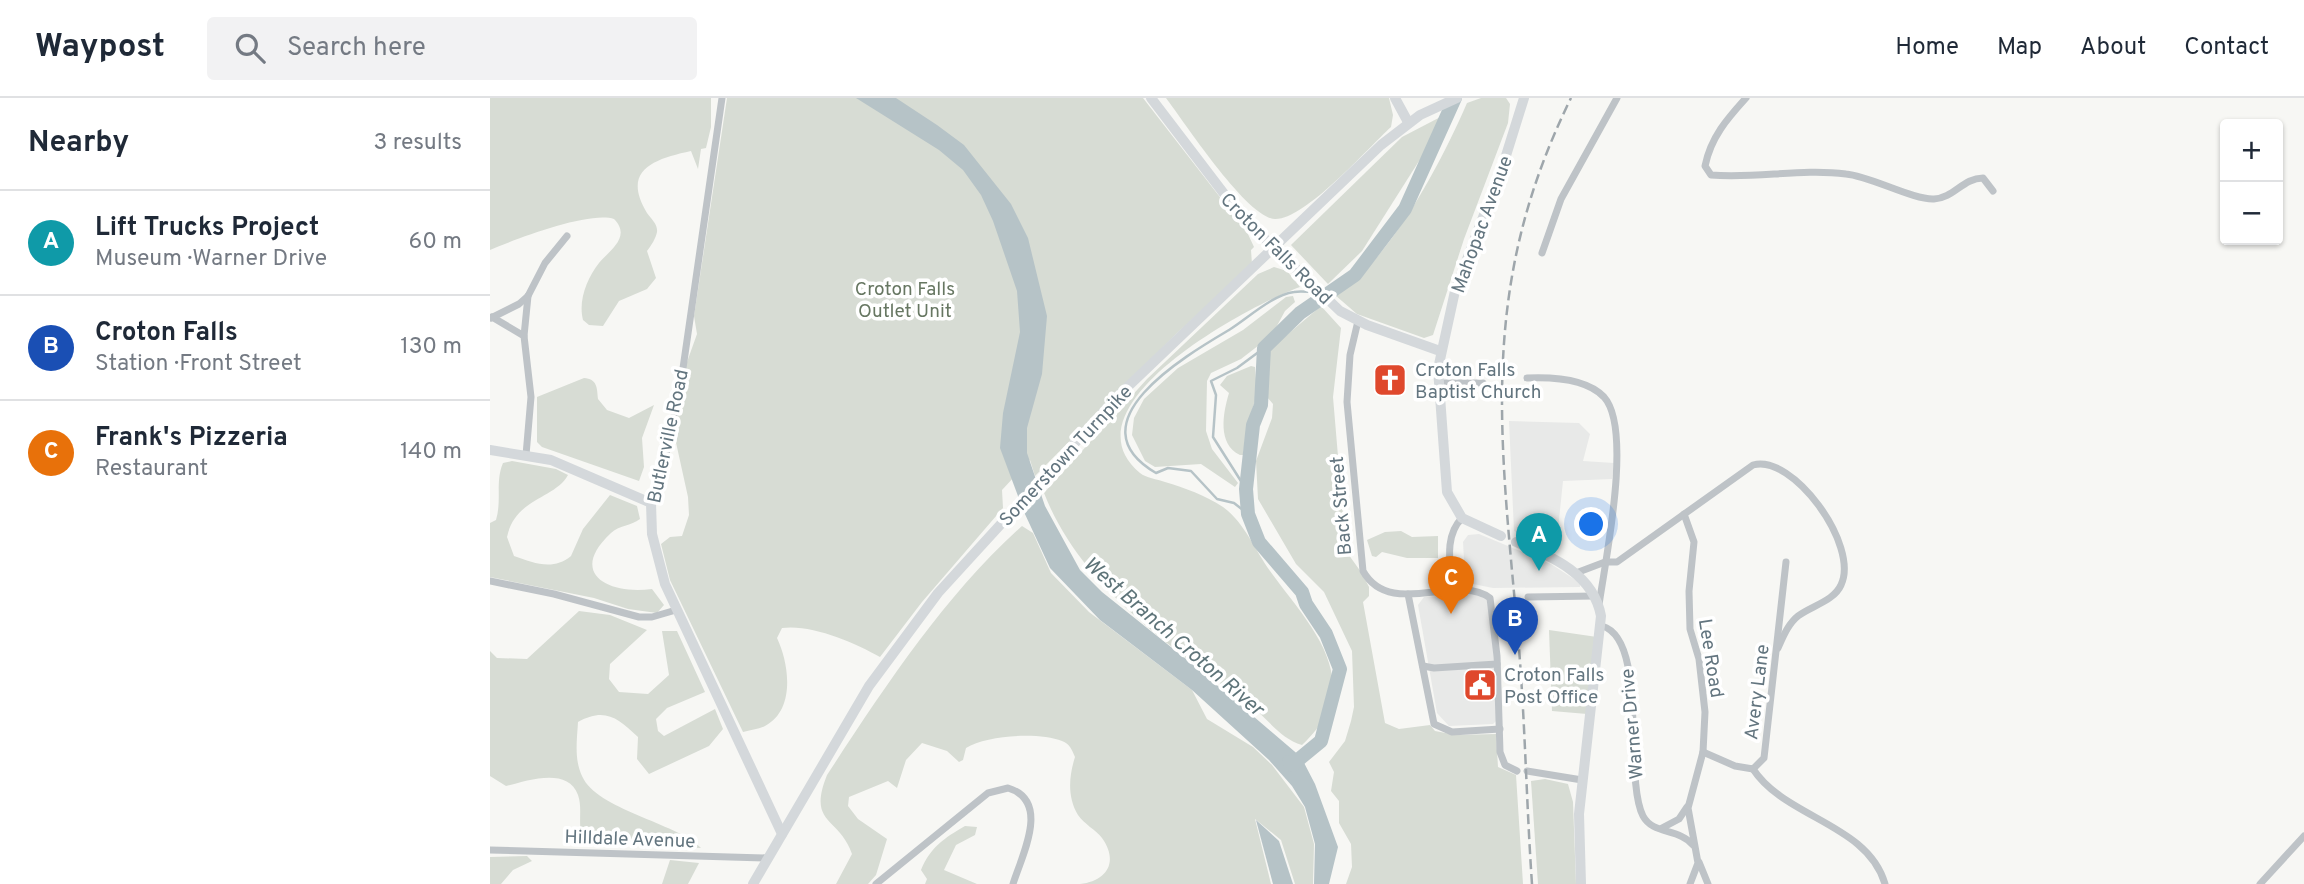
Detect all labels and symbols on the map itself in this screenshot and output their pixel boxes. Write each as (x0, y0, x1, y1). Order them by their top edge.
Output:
street label: Mahopac Avenue (1447, 153, 1519, 297)
street label: Croton Falls Road (1215, 188, 1337, 310)
park label: Croton Falls Outlet Unit (855, 278, 955, 324)
place label: Croton Falls Baptist Church (1415, 359, 1541, 405)
church icon: Croton Falls Baptist Church (1371, 361, 1409, 399)
street label: Butlerville Road (643, 367, 695, 505)
street label: Somerstown Turnpike (995, 381, 1138, 532)
street label: Back Street (1326, 455, 1358, 556)
your location (1574, 507, 1608, 541)
pin: A (1516, 513, 1562, 571)
water label: West Branch Croton River (1077, 551, 1271, 724)
pin: C (1428, 556, 1474, 614)
pin: B (1492, 597, 1538, 655)
street label: Lee Road (1692, 617, 1728, 700)
street label: Avery Lane (1740, 643, 1776, 741)
place label: Croton Falls Post Office (1504, 664, 1604, 710)
public building icon: Croton Falls Post Office (1461, 666, 1499, 704)
street label: Warner Drive (1616, 667, 1650, 780)
street label: Hilldale Avenue (564, 826, 696, 854)

